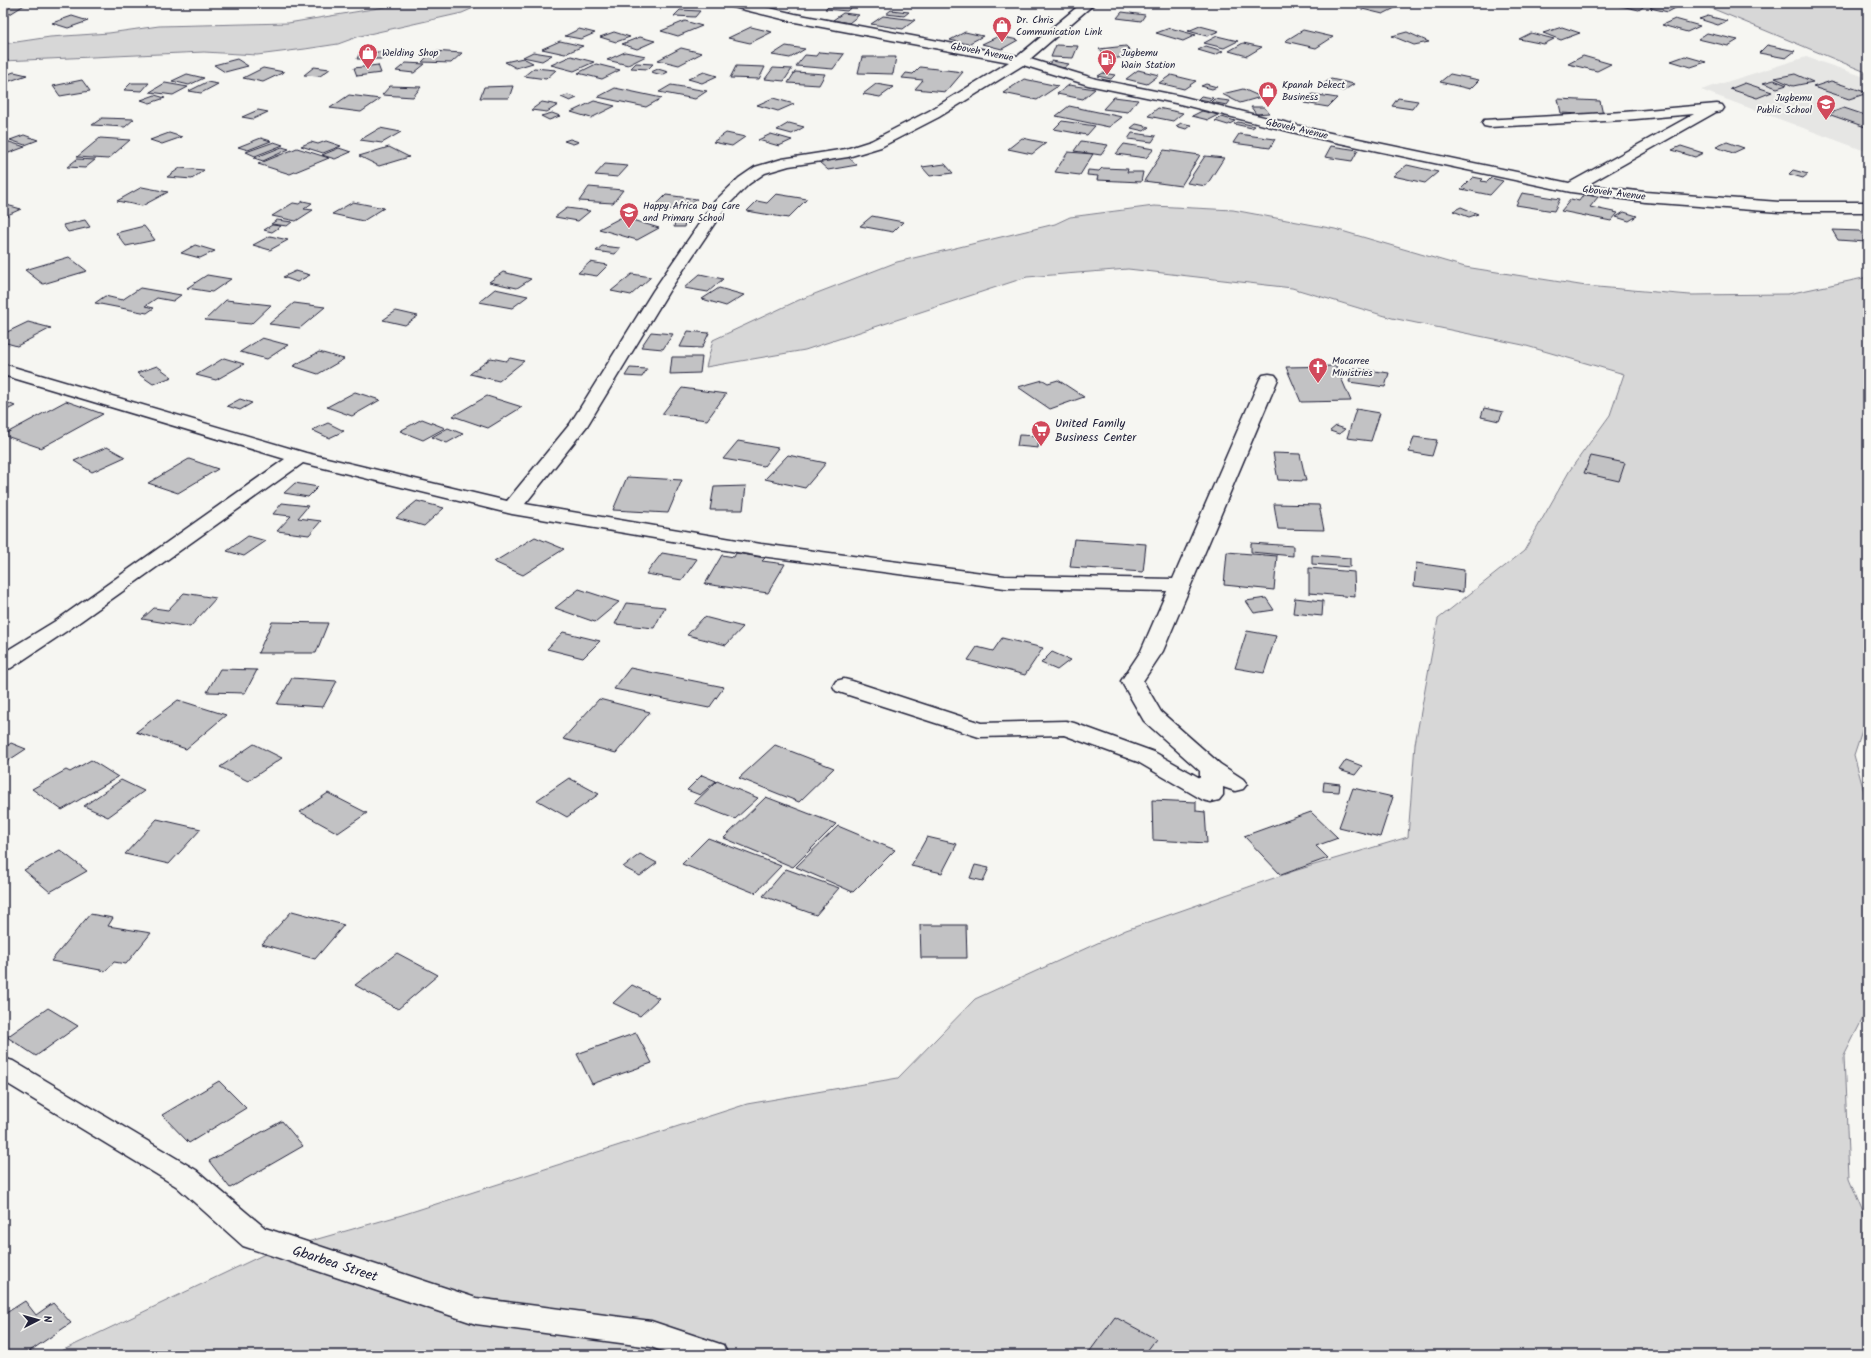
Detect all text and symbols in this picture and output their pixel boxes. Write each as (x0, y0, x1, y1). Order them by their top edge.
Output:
place label: Dr. Chris Communication Link (1016, 12, 1102, 40)
shop icon: Dr. Chris Communication Link (991, 15, 1013, 43)
street label: Gboveh Avenue (949, 38, 1015, 66)
shop icon: Welding Shop (357, 42, 379, 70)
place label: Welding Shop (382, 45, 438, 61)
place label: Jugbemu Wain Station (1121, 45, 1175, 73)
fuel station icon: Jugbemu Wain Station (1096, 48, 1118, 76)
place label: Kpanah Dekect Business (1282, 77, 1345, 105)
shop icon: Kpanah Dekect Business (1257, 80, 1279, 108)
place label: Jugbemu Public School (1757, 90, 1813, 118)
school or university icon: Jugbemu Public School (1815, 93, 1837, 121)
street label: Gboveh Avenue (1264, 114, 1330, 144)
street label: Gboveh Avenue (1582, 181, 1647, 205)
place label: Happy Africa Day Care and Primary School (643, 198, 740, 226)
school or university icon: Happy Africa Day Care and Primary School (618, 201, 640, 229)
place label: Mocarree Ministries (1332, 353, 1373, 381)
church icon: Mocarree Ministries (1307, 356, 1329, 384)
place label: United Family Business Center (1055, 414, 1137, 447)
supermarket icon: United Family Business Center (1030, 419, 1052, 447)
street label: Gbarbea Street (290, 1240, 381, 1288)
north arrow (18, 1300, 58, 1340)
text: N (38, 1315, 56, 1324)

